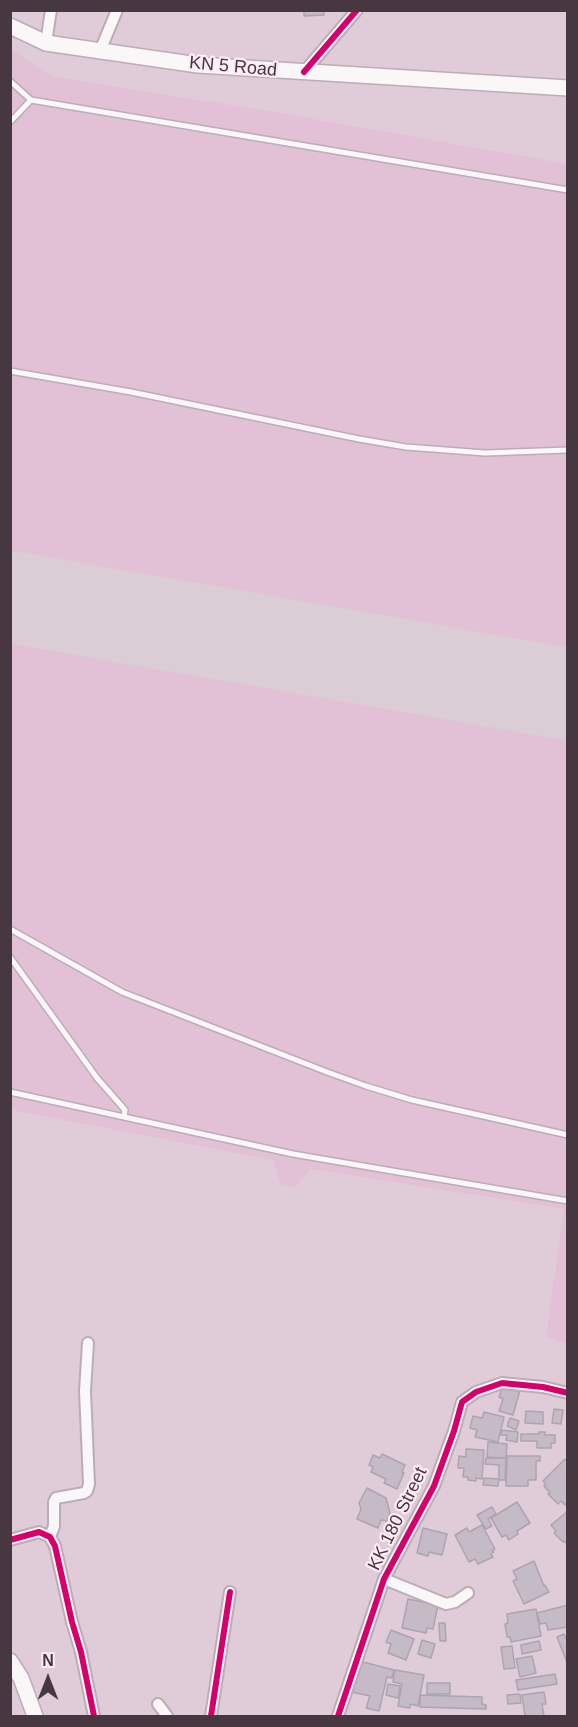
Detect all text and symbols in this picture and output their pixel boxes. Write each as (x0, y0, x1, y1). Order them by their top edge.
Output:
street label: KN 5 Road (188, 52, 278, 82)
street label: KK 180 Street (364, 1464, 432, 1574)
north arrow (18, 1649, 78, 1709)
text: N (42, 1652, 54, 1669)

